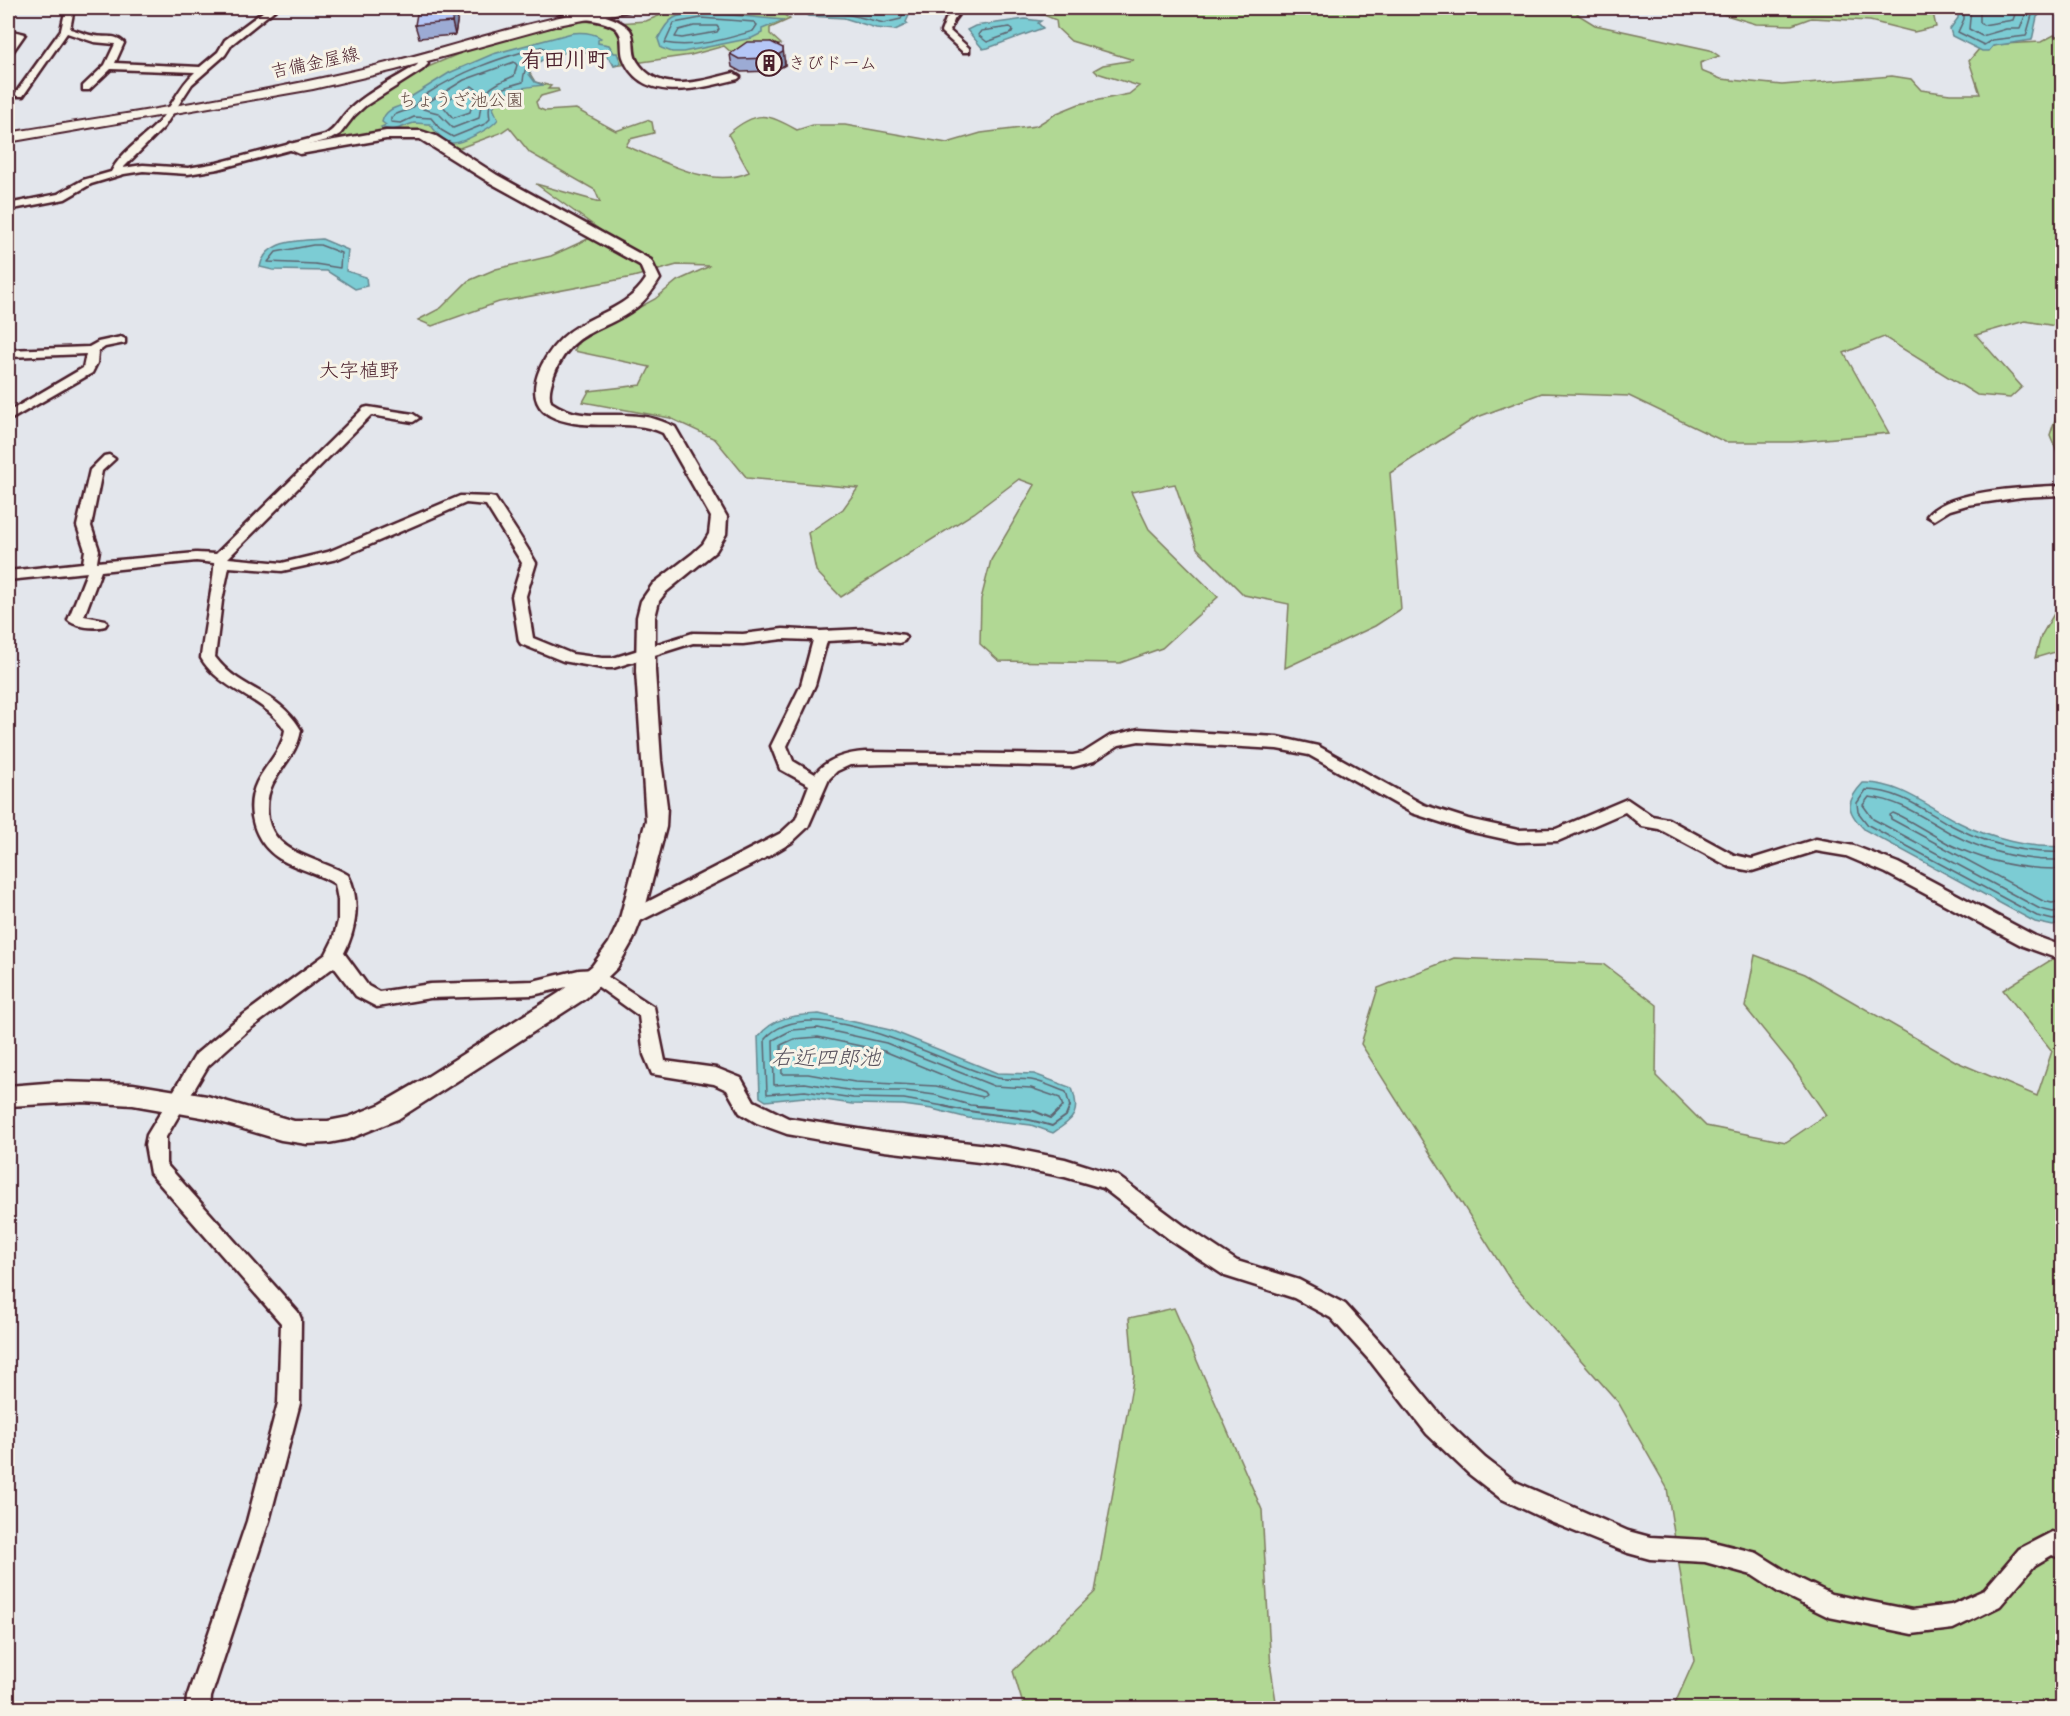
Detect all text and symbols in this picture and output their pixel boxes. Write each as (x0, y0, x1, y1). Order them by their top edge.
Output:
street label: 吉備金屋線 (269, 43, 361, 83)
district label: 有田川町 (521, 47, 609, 74)
building icon: きびドーム (754, 48, 784, 78)
place label: きびドーム (788, 53, 877, 74)
park label: ちょうざ池公園 (398, 90, 524, 111)
district label: 大字植野 (319, 359, 399, 383)
water label: 右近四郎池 (771, 1045, 882, 1072)

